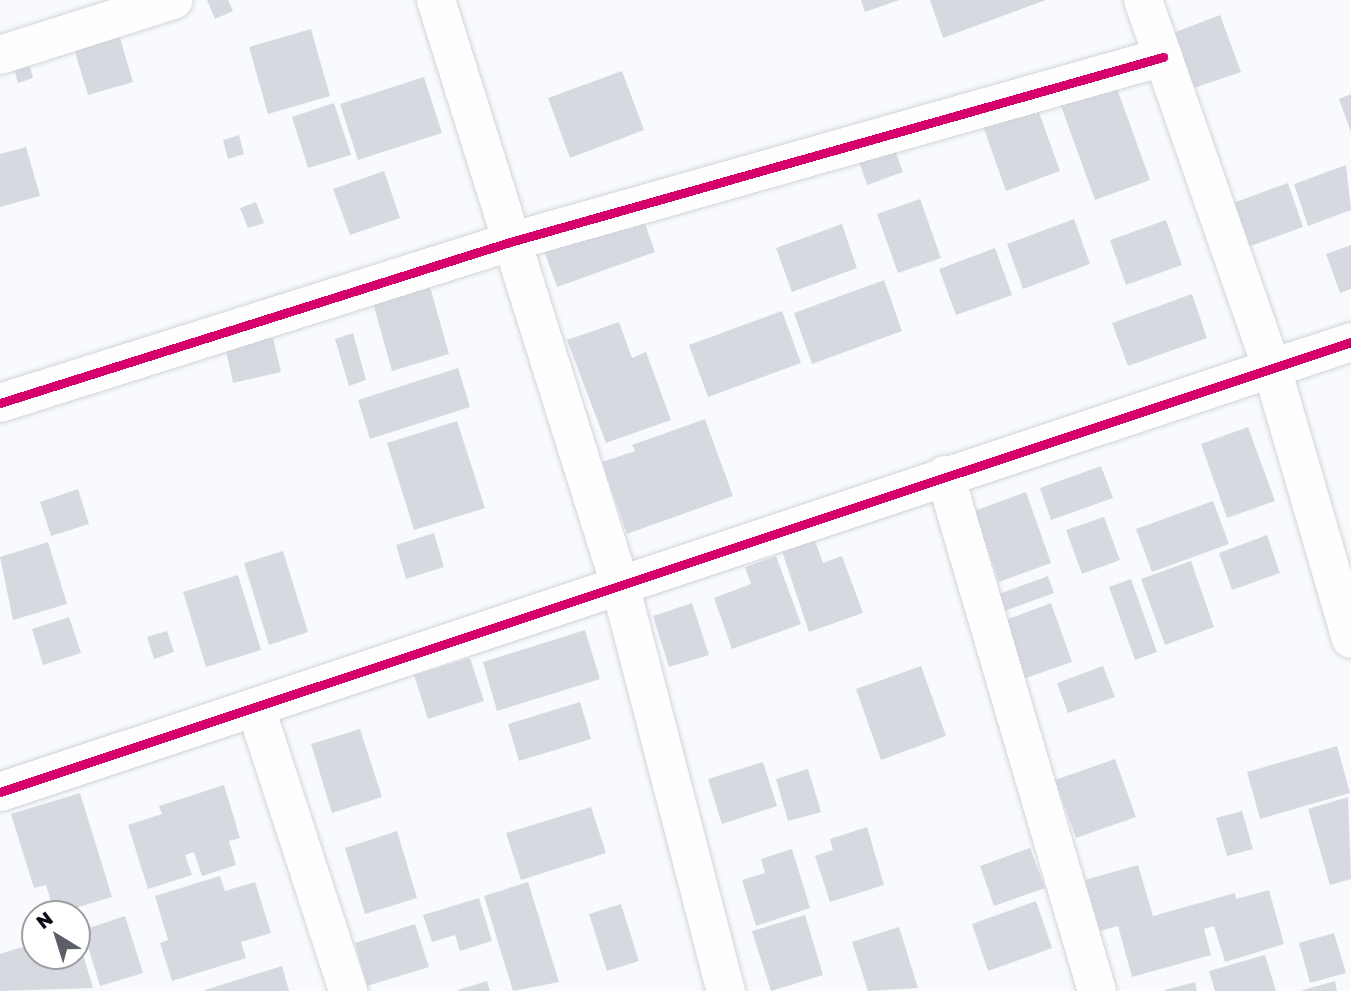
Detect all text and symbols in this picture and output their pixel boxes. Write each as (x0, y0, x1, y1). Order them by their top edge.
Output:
north arrow (21, 900, 91, 970)
text: N (31, 906, 57, 933)

